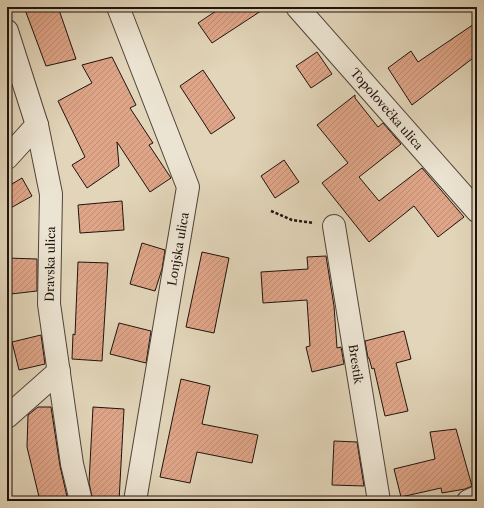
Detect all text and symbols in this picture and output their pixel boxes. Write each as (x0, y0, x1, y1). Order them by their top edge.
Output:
street label: Topolovečka ulica (348, 65, 427, 153)
street label: Lonjska ulica (164, 210, 192, 287)
street label: Dravska ulica (42, 225, 58, 302)
street label: Brestik (345, 343, 367, 386)

